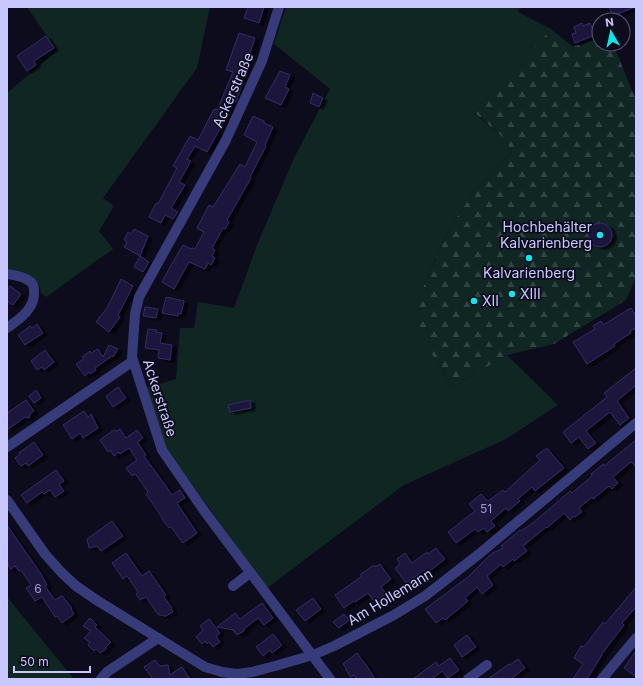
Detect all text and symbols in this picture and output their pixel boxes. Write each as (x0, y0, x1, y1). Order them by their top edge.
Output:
north arrow (591, 12, 631, 52)
text: N (604, 15, 615, 30)
street label: Ackerstraße (208, 50, 257, 130)
place label: Hochbehälter Kalvarienberg (500, 218, 592, 251)
marker: Hochbehälter Kalvarienberg (595, 230, 605, 240)
marker: Kalvarienberg (524, 253, 534, 263)
place label: Kalvarienberg (483, 264, 575, 281)
place label: XIII (520, 285, 541, 302)
marker: XIII (507, 289, 517, 299)
place label: XII (482, 292, 499, 309)
marker: XII (469, 296, 479, 306)
street label: Ackerstraße (140, 357, 181, 439)
house number: 51 (480, 501, 492, 516)
street label: Am Hollemann (344, 564, 435, 629)
house number: 6 (34, 581, 42, 596)
scale bar (14, 648, 90, 674)
text: 50 m (20, 654, 49, 669)

